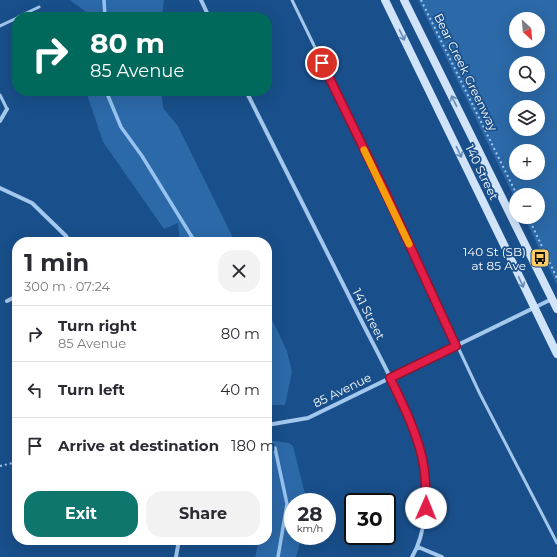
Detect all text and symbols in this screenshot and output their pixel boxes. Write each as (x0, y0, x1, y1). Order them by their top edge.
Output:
street label: Bear Creek Greenway (431, 11, 501, 134)
north arrow (509, 12, 545, 48)
map controls (509, 12, 545, 224)
text: 80 m (90, 26, 165, 60)
icon: right (24, 28, 76, 80)
one-way arrow (399, 29, 406, 41)
pin (305, 46, 339, 80)
icon: arrive (311, 52, 333, 74)
button: search (509, 56, 545, 92)
text: 85 Avenue (90, 60, 184, 82)
one-way arrow (450, 96, 457, 108)
button: layers (509, 100, 545, 136)
street label: 140 Street (462, 142, 502, 202)
button: + (509, 144, 545, 180)
one-way arrow (456, 146, 463, 158)
button: − (509, 188, 545, 224)
place label: 140 St (SB) at 85 Ave (463, 244, 526, 273)
bus stop icon: 140 St (SB) at 85 Ave (529, 247, 551, 269)
text: 1 min (24, 248, 89, 277)
button: close (218, 250, 260, 292)
one-way arrow (518, 276, 525, 288)
text: 300 m · 07:24 (24, 278, 110, 294)
street label: 141 Street (350, 286, 388, 342)
text: Turn right (58, 316, 137, 335)
icon: right (24, 323, 46, 345)
text: 80 m (221, 324, 260, 343)
text: 85 Avenue (58, 335, 126, 351)
street label: 85 Avenue (310, 369, 374, 411)
icon: left (24, 379, 46, 401)
text: Turn left (58, 380, 125, 399)
text: 40 m (220, 380, 260, 399)
icon: arrive (24, 435, 46, 457)
text: Arrive at destination (58, 436, 219, 455)
text: 180 m (231, 436, 276, 455)
position arrow (405, 487, 447, 529)
button: Exit (24, 491, 138, 537)
button: Share (146, 491, 260, 537)
speed limit sign: 30 (344, 493, 396, 545)
text: 28 (298, 502, 323, 526)
text: km/h (297, 522, 323, 535)

